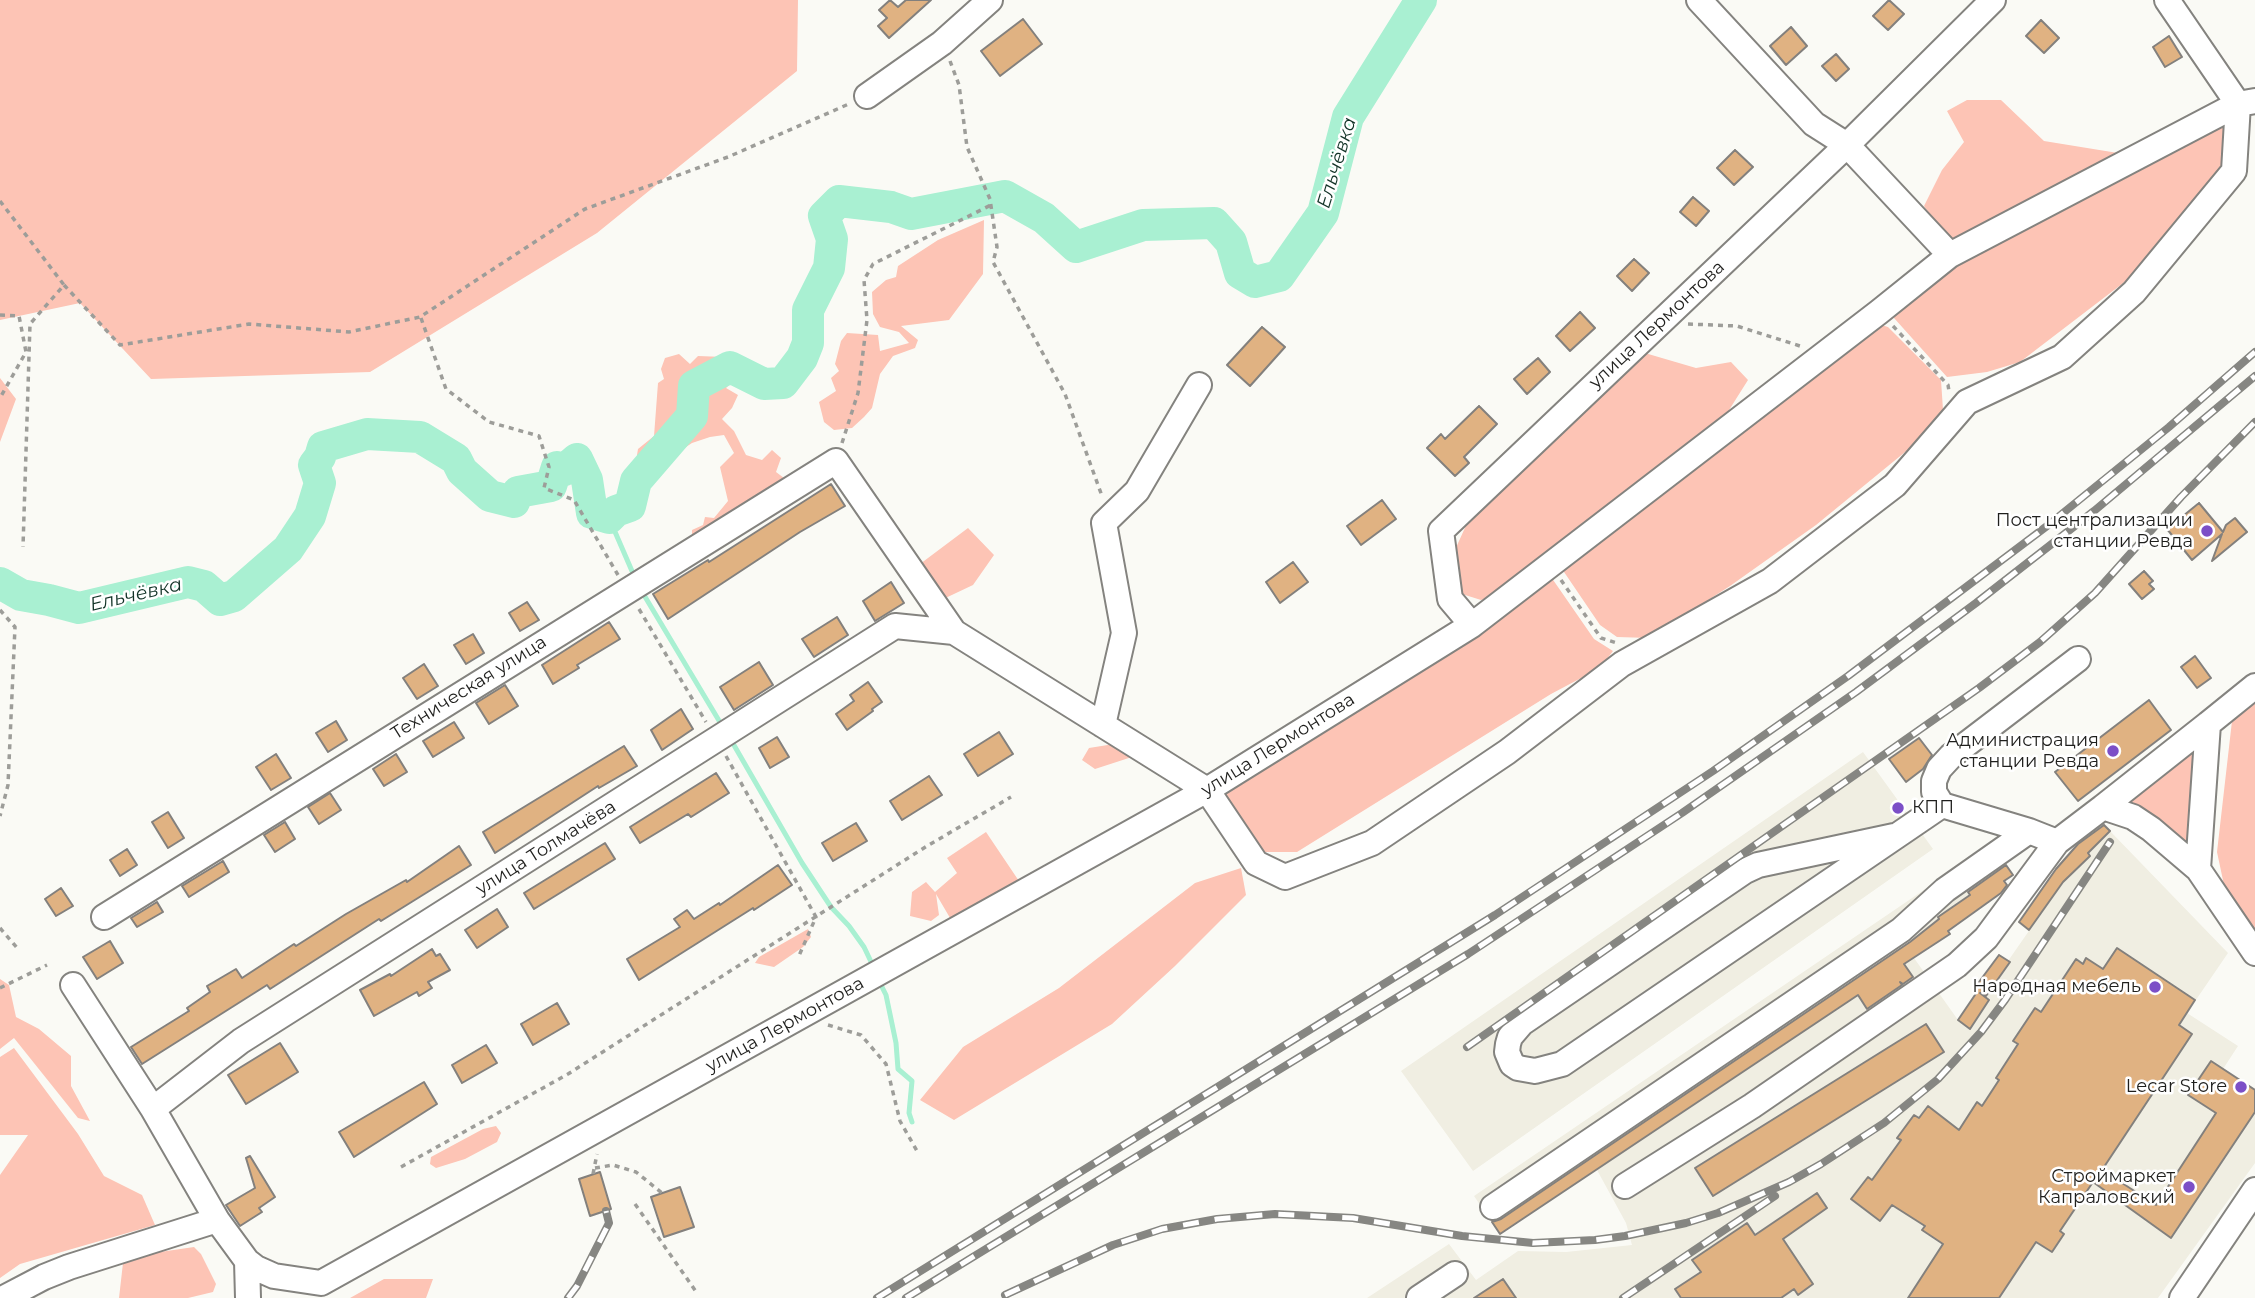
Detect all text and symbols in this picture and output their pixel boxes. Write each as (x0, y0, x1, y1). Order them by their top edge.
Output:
water label: Ельчёвка (1312, 115, 1362, 211)
street label: улица Лермонтова (1585, 257, 1729, 393)
place label: Пост централизации станции Ревда (1996, 510, 2193, 552)
marker: Пост централизации станции Ревда (2199, 523, 2215, 539)
water label: Ельчёвка (88, 573, 184, 617)
street label: Техническая улица (387, 631, 551, 745)
street label: улица Лермонтова (1197, 689, 1359, 801)
place label: Администрация станции Ревда (1946, 730, 2099, 772)
marker: Администрация станции Ревда (2105, 743, 2121, 759)
street label: улица Толмачёва (472, 796, 620, 900)
place label: КПП (1912, 797, 1954, 819)
marker: КПП (1890, 800, 1906, 816)
street label: улица Лермонтова (702, 973, 868, 1077)
place label: Народная мебель (1972, 976, 2141, 998)
marker: Народная мебель (2147, 979, 2163, 995)
place label: Lecar Store (2126, 1076, 2227, 1098)
marker: Lecar Store (2233, 1079, 2249, 1095)
place label: Строймаркет Капраловский (2038, 1166, 2175, 1208)
marker: Строймаркет Капраловский (2181, 1179, 2197, 1195)

